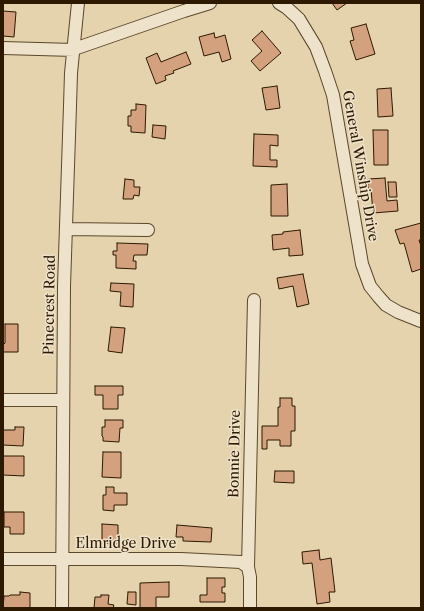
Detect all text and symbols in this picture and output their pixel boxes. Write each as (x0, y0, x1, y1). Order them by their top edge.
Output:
street label: General Winship Drive (338, 89, 382, 243)
street label: Pinecrest Road (41, 255, 59, 355)
street label: Bonnie Drive (226, 410, 244, 498)
street label: Elmridge Drive (76, 536, 176, 552)

